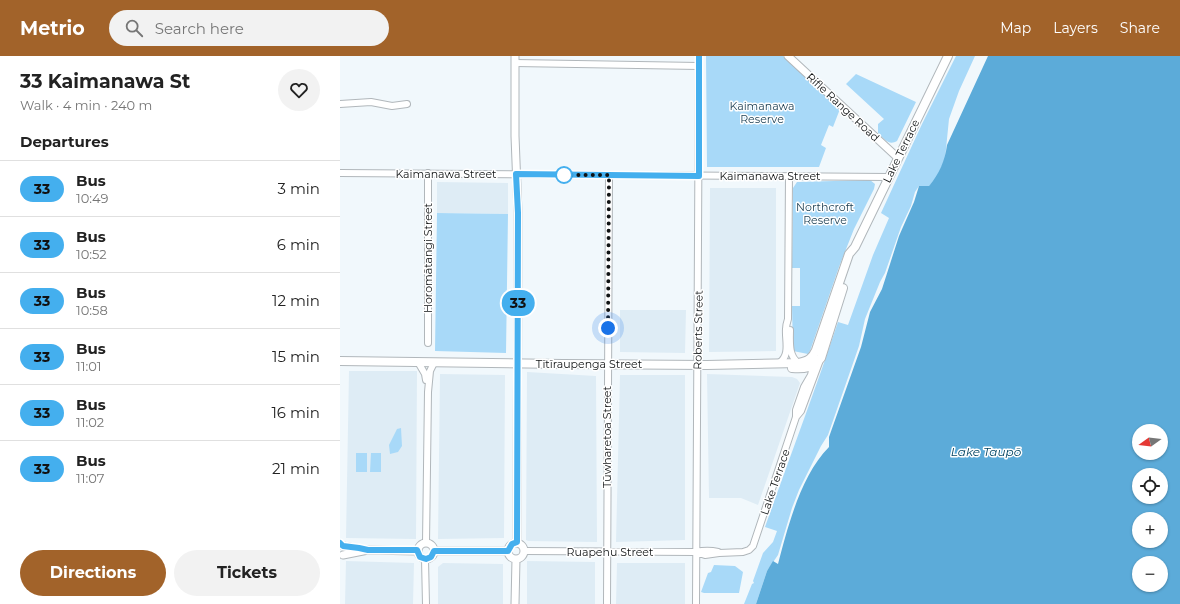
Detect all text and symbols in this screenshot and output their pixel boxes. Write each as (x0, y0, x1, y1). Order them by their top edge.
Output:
search box (109, 10, 389, 46)
text: Metrio (20, 17, 85, 40)
icon: search (123, 17, 145, 39)
text: Search here (155, 19, 244, 38)
text: Map (1000, 19, 1031, 37)
text: Layers (1053, 19, 1098, 37)
text: Share (1120, 19, 1160, 37)
button: heart (278, 69, 320, 111)
text: 33 Kaimanawa St (20, 70, 190, 93)
street label: Rifle Range Road (804, 70, 882, 144)
text: Walk · 4 min · 240 m (20, 97, 152, 113)
park label: Kaimanawa Reserve (729, 99, 795, 126)
street label: Lake Terrace (880, 117, 923, 185)
text: Departures (20, 132, 109, 151)
unlabelled marker (555, 166, 573, 184)
street label: Kaimanawa Street (395, 167, 497, 181)
street label: Kaimanawa Street (719, 169, 821, 183)
text: Bus (76, 171, 106, 190)
text: 3 min (278, 179, 320, 198)
text: 33 (34, 180, 50, 198)
text: 10:49 (76, 190, 108, 206)
park label: Northcroft Reserve (796, 200, 854, 227)
street label: Horomātangi Street (421, 202, 435, 313)
text: Bus (76, 227, 106, 246)
text: 6 min (277, 235, 320, 254)
text: 33 (34, 236, 50, 254)
text: 10:52 (76, 246, 107, 262)
text: Bus (76, 283, 106, 302)
line badge: 33 (500, 290, 536, 316)
street label: Roberts Street (690, 290, 706, 370)
text: 12 min (272, 291, 320, 310)
text: 33 (34, 292, 50, 310)
text: 33 (510, 294, 526, 312)
text: 10:58 (76, 302, 108, 318)
your location (598, 318, 618, 338)
text: Bus (76, 339, 106, 358)
text: 15 min (272, 347, 320, 366)
text: 33 (34, 348, 50, 366)
street label: Tītīraupenga Street (536, 357, 643, 371)
text: 11:01 (76, 358, 101, 374)
street label: Tūwharetoa Street (600, 386, 614, 488)
text: Bus (76, 395, 106, 414)
text: 16 min (271, 403, 320, 422)
text: 33 (34, 404, 50, 422)
text: 11:02 (76, 414, 104, 430)
north arrow (1132, 424, 1168, 460)
map controls (1132, 424, 1168, 592)
water label: Lake Taupō (951, 444, 1022, 459)
street label: Lake Terrace (757, 447, 793, 517)
text: Bus (76, 451, 106, 470)
text: 21 min (272, 459, 320, 478)
text: 33 (34, 460, 50, 478)
button: locate (1132, 468, 1168, 504)
text: 11:07 (76, 470, 104, 486)
button: + (1132, 512, 1168, 548)
street label: Ruapehu Street (567, 545, 654, 559)
button: Directions (20, 550, 166, 596)
button: Tickets (174, 550, 320, 596)
button: − (1132, 556, 1168, 592)

